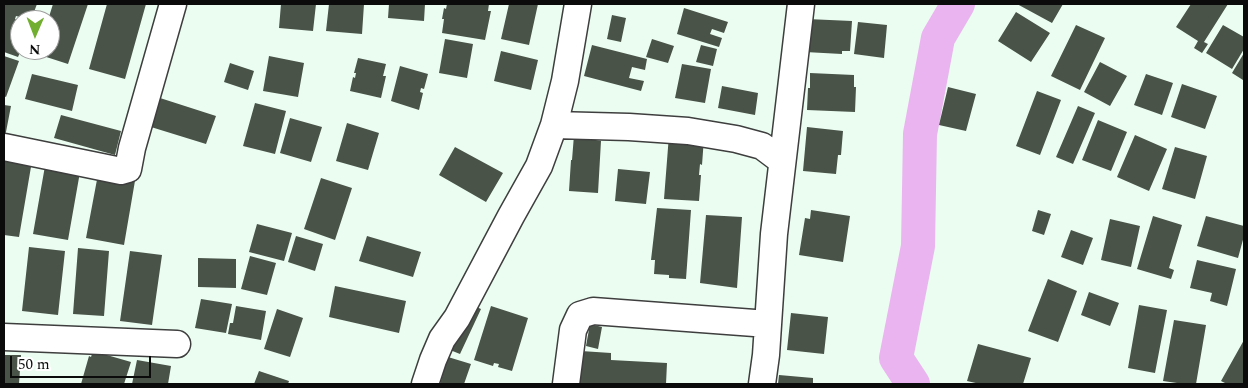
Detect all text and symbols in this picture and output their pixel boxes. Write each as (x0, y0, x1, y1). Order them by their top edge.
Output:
north arrow (10, 10, 60, 60)
text: N (29, 39, 41, 60)
scale bar (12, 346, 154, 378)
text: 50 m (18, 353, 50, 376)

